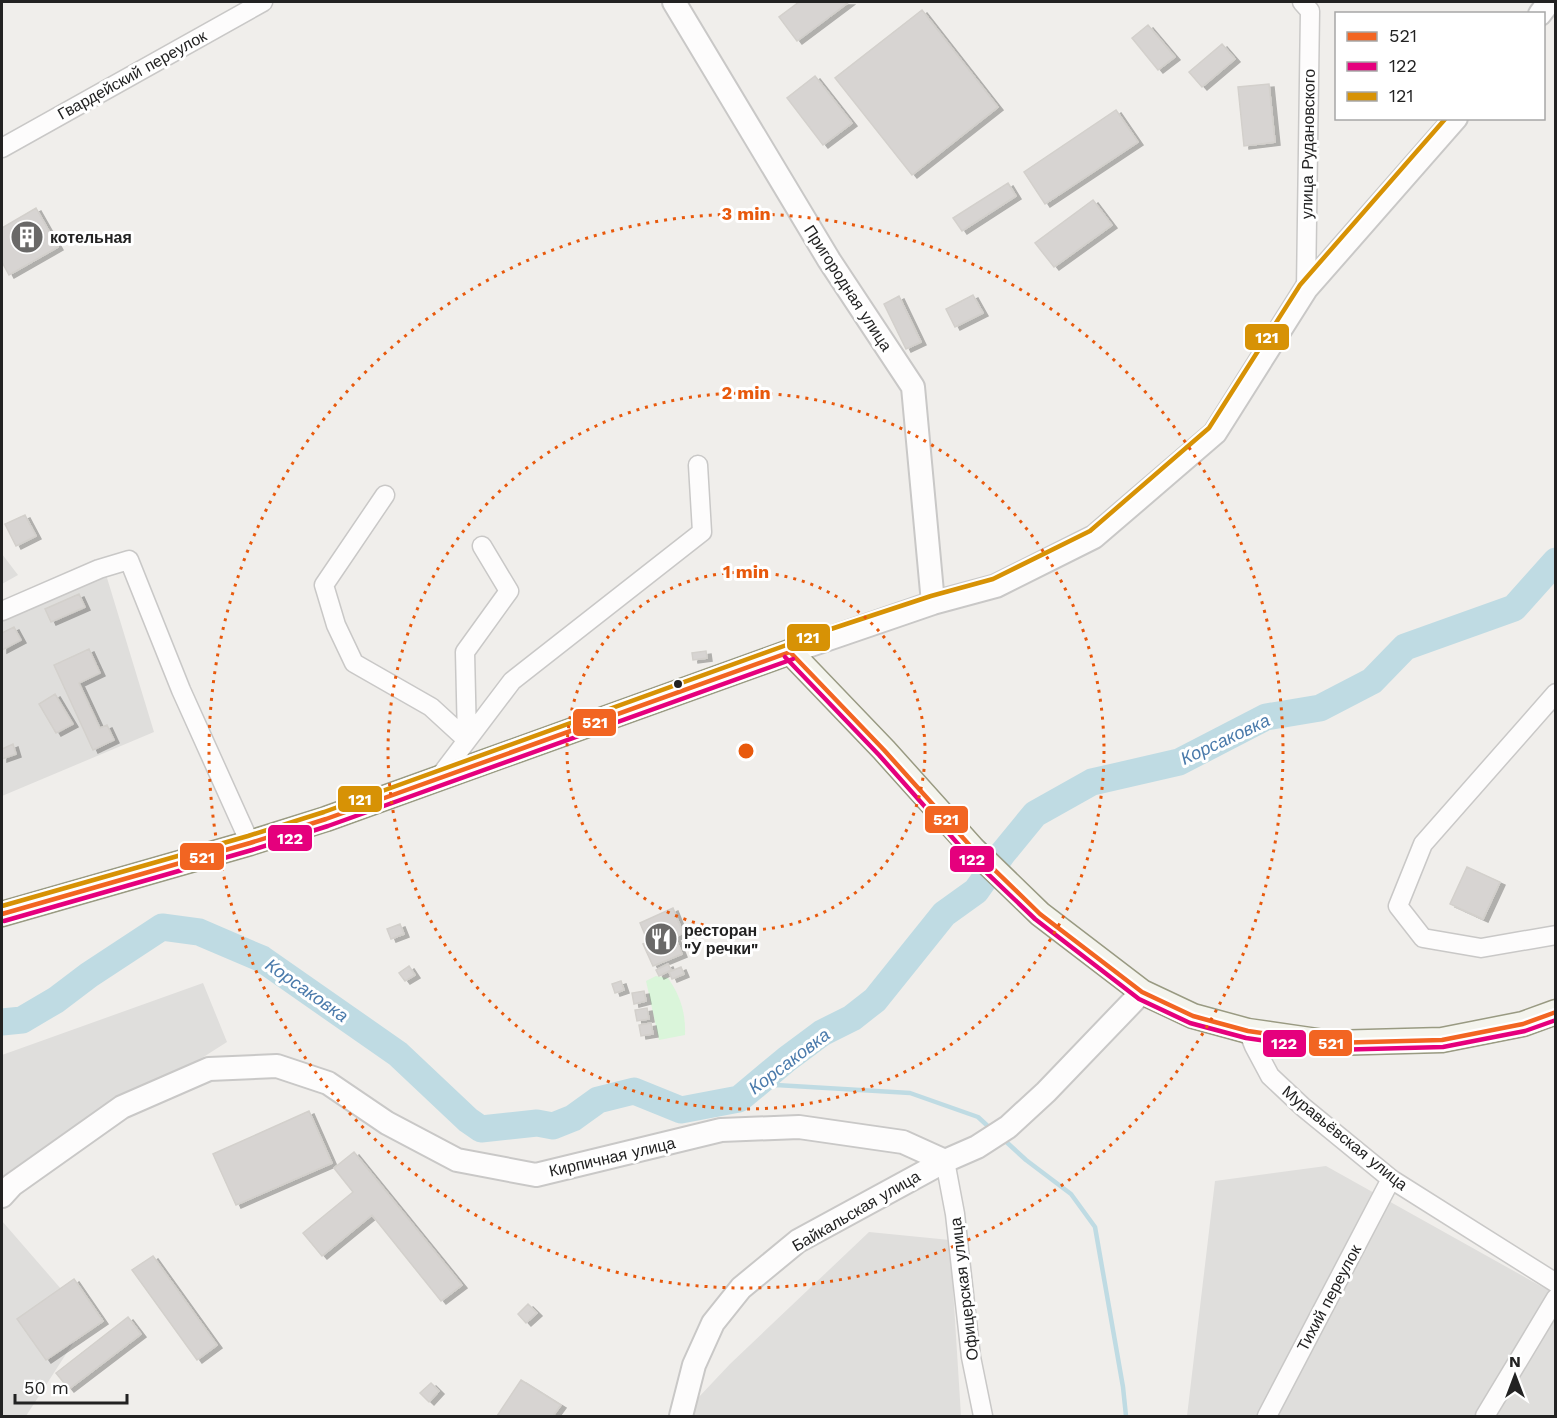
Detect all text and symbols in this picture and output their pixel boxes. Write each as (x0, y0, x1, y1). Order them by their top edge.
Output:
legend (1335, 12, 1545, 120)
text: 521 (1389, 25, 1417, 46)
street label: Гвардейский переулок (54, 26, 211, 124)
text: 122 (1389, 55, 1417, 76)
street label: улица Рудановского (1297, 69, 1319, 219)
text: 121 (1389, 85, 1414, 106)
text: 3 min (721, 203, 771, 224)
building icon: котельная (9, 219, 45, 255)
street label: Пригородная улица (800, 221, 896, 355)
place label: котельная (50, 228, 132, 247)
line badge: 121 (1244, 323, 1290, 351)
text: 121 (1255, 328, 1279, 347)
text: 2 min (721, 382, 771, 403)
text: 1 min (723, 561, 769, 582)
line badge: 121 (786, 623, 831, 652)
text: 121 (796, 628, 820, 647)
unlabelled marker (672, 678, 684, 690)
line badge: 521 (572, 708, 617, 737)
water label: Корсаковка (1177, 709, 1273, 769)
text: 521 (582, 713, 608, 732)
centre of rings (736, 741, 756, 761)
line badge: 121 (337, 785, 383, 813)
text: 121 (348, 790, 372, 809)
line badge: 521 (924, 805, 969, 834)
text: 521 (933, 810, 959, 829)
line badge: 122 (267, 824, 313, 852)
text: 122 (277, 829, 303, 848)
line badge: 521 (179, 842, 225, 871)
line badge: 122 (949, 845, 995, 873)
text: 521 (189, 848, 215, 867)
text: 122 (959, 850, 985, 869)
restaurant icon: ресторан "У речки" (643, 921, 679, 957)
place label: ресторан "У речки" (684, 921, 758, 958)
water label: Корсаковка (262, 954, 352, 1026)
water label: Корсаковка (744, 1024, 834, 1098)
line badge: 122 (1262, 1029, 1307, 1058)
line badge: 521 (1308, 1029, 1353, 1057)
text: 122 (1271, 1034, 1297, 1053)
text: 521 (1318, 1034, 1344, 1053)
street label: Муравьёвская улица (1279, 1082, 1411, 1194)
street label: Кирпичная улица (547, 1133, 677, 1181)
street label: Байкальская улица (789, 1167, 923, 1255)
street label: Офицерская улица (946, 1216, 982, 1361)
street label: Тихий переулок (1293, 1241, 1365, 1354)
north arrow (1485, 1346, 1545, 1406)
text: N (1509, 1352, 1521, 1371)
scale bar (15, 1367, 128, 1405)
text: 50 m (24, 1377, 69, 1398)

